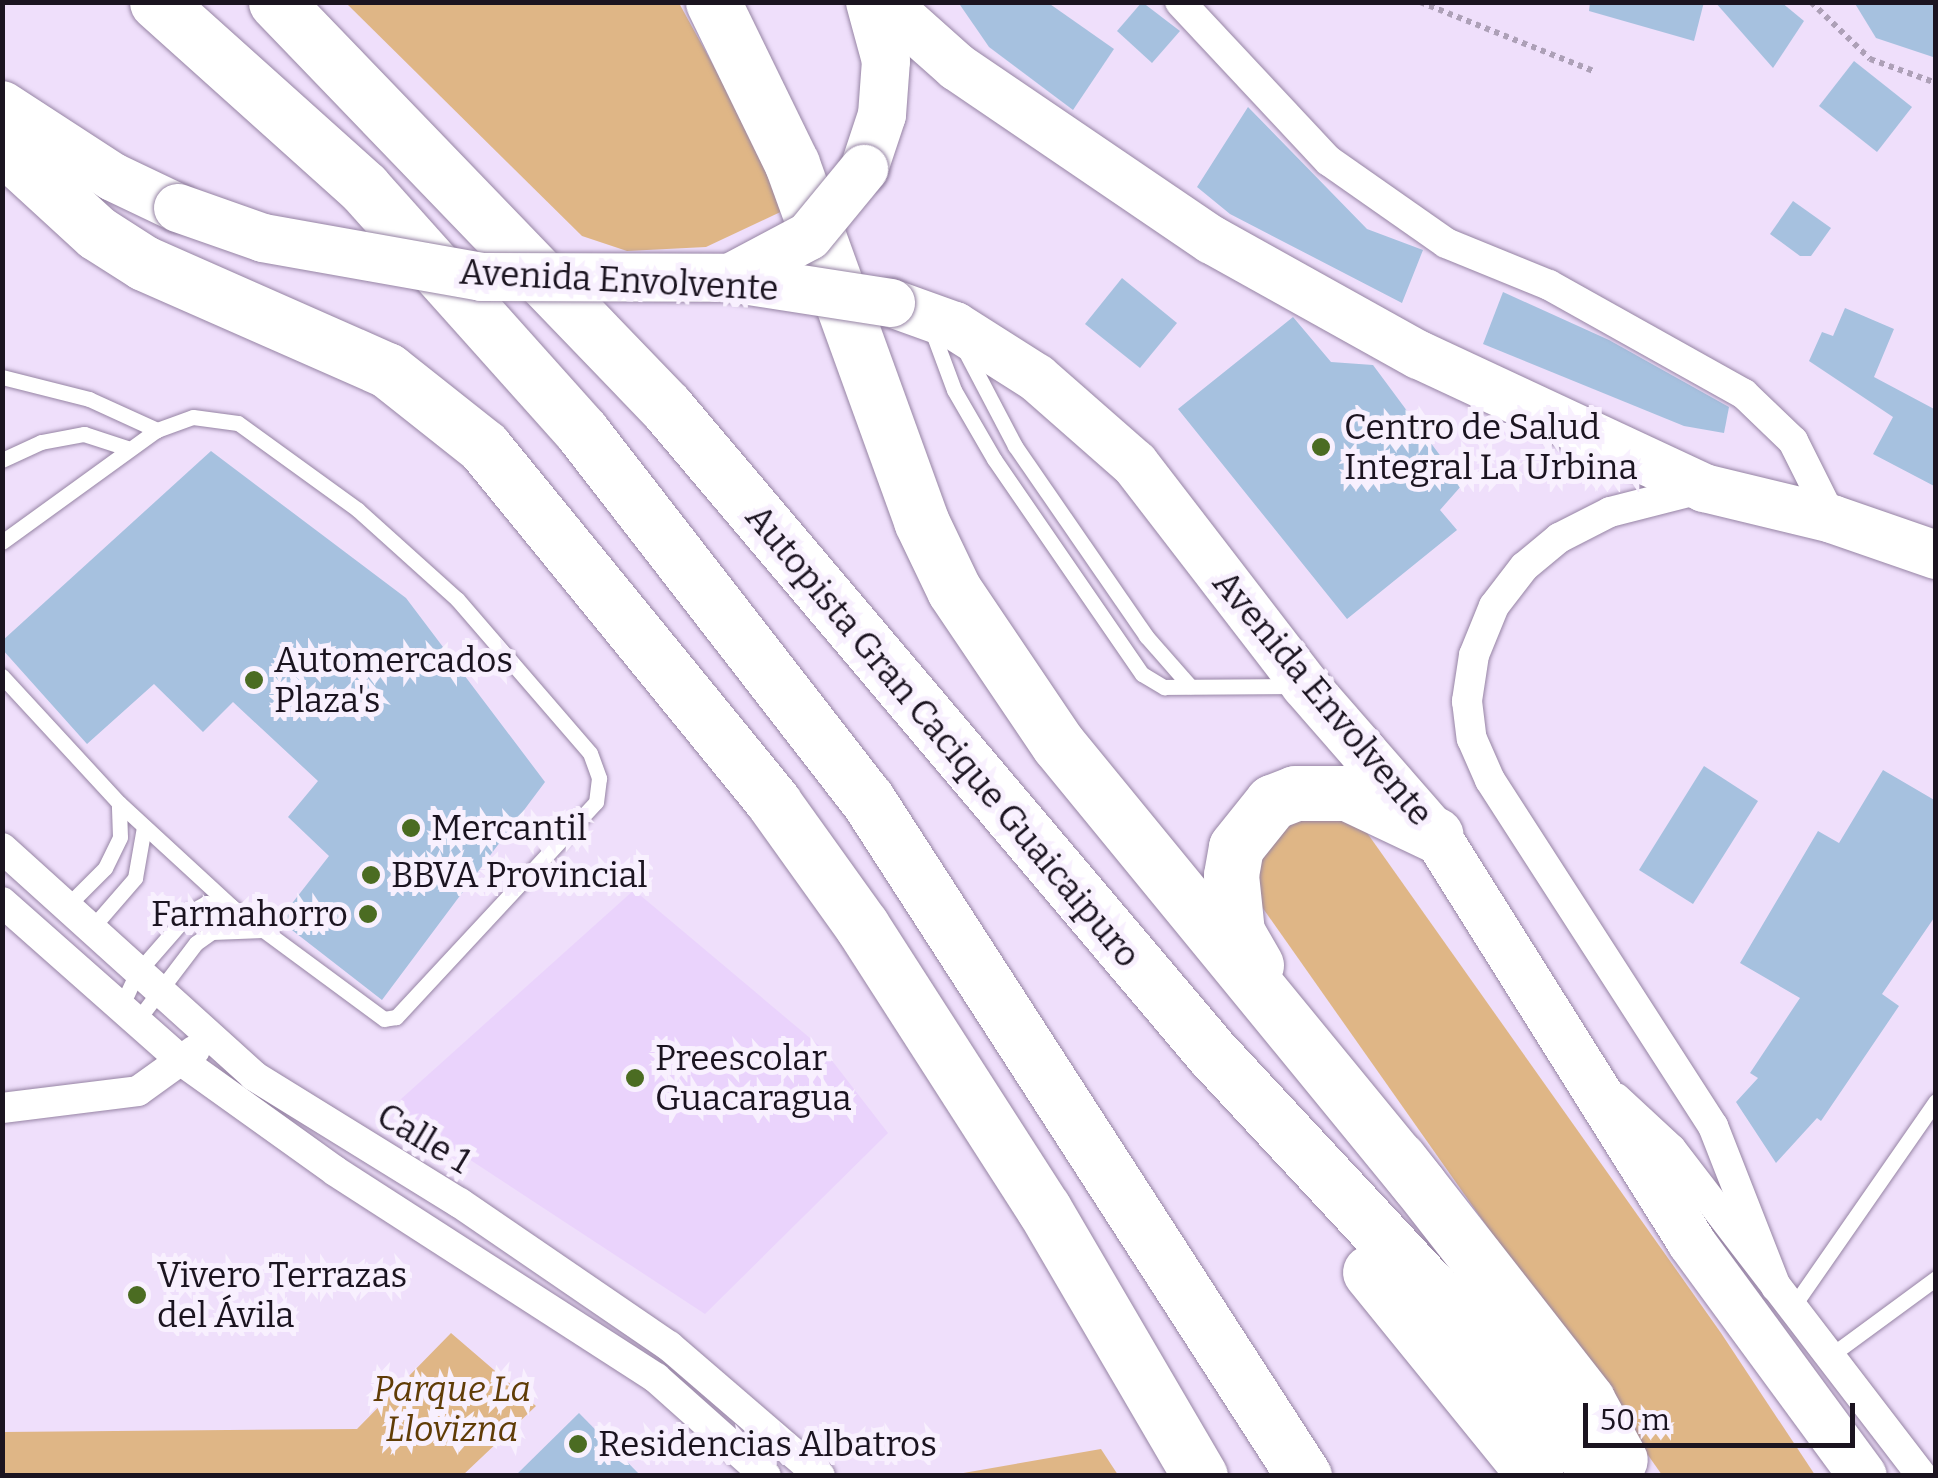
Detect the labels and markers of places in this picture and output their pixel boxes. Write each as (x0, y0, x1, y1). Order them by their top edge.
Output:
place label: Centro de Salud Integral La Urbina (1344, 406, 1638, 488)
marker: Centro de Salud Integral La Urbina (1308, 434, 1334, 460)
place label: Automercados Plaza's (274, 639, 513, 721)
marker: Automercados Plaza's (243, 669, 265, 691)
place label: Mercantil (431, 807, 587, 849)
marker: Mercantil (400, 817, 422, 839)
place label: BBVA Provincial (391, 854, 648, 896)
marker: BBVA Provincial (360, 864, 382, 886)
place label: Farmahorro (151, 893, 348, 935)
marker: Farmahorro (357, 903, 379, 925)
place label: Preescolar Guacaragua (655, 1037, 852, 1119)
marker: Preescolar Guacaragua (624, 1067, 646, 1089)
place label: Vivero Terrazas del Ávila (157, 1254, 407, 1336)
marker: Vivero Terrazas del Ávila (126, 1284, 148, 1306)
place label: Residencias Albatros (598, 1423, 937, 1465)
marker: Residencias Albatros (567, 1433, 589, 1455)

